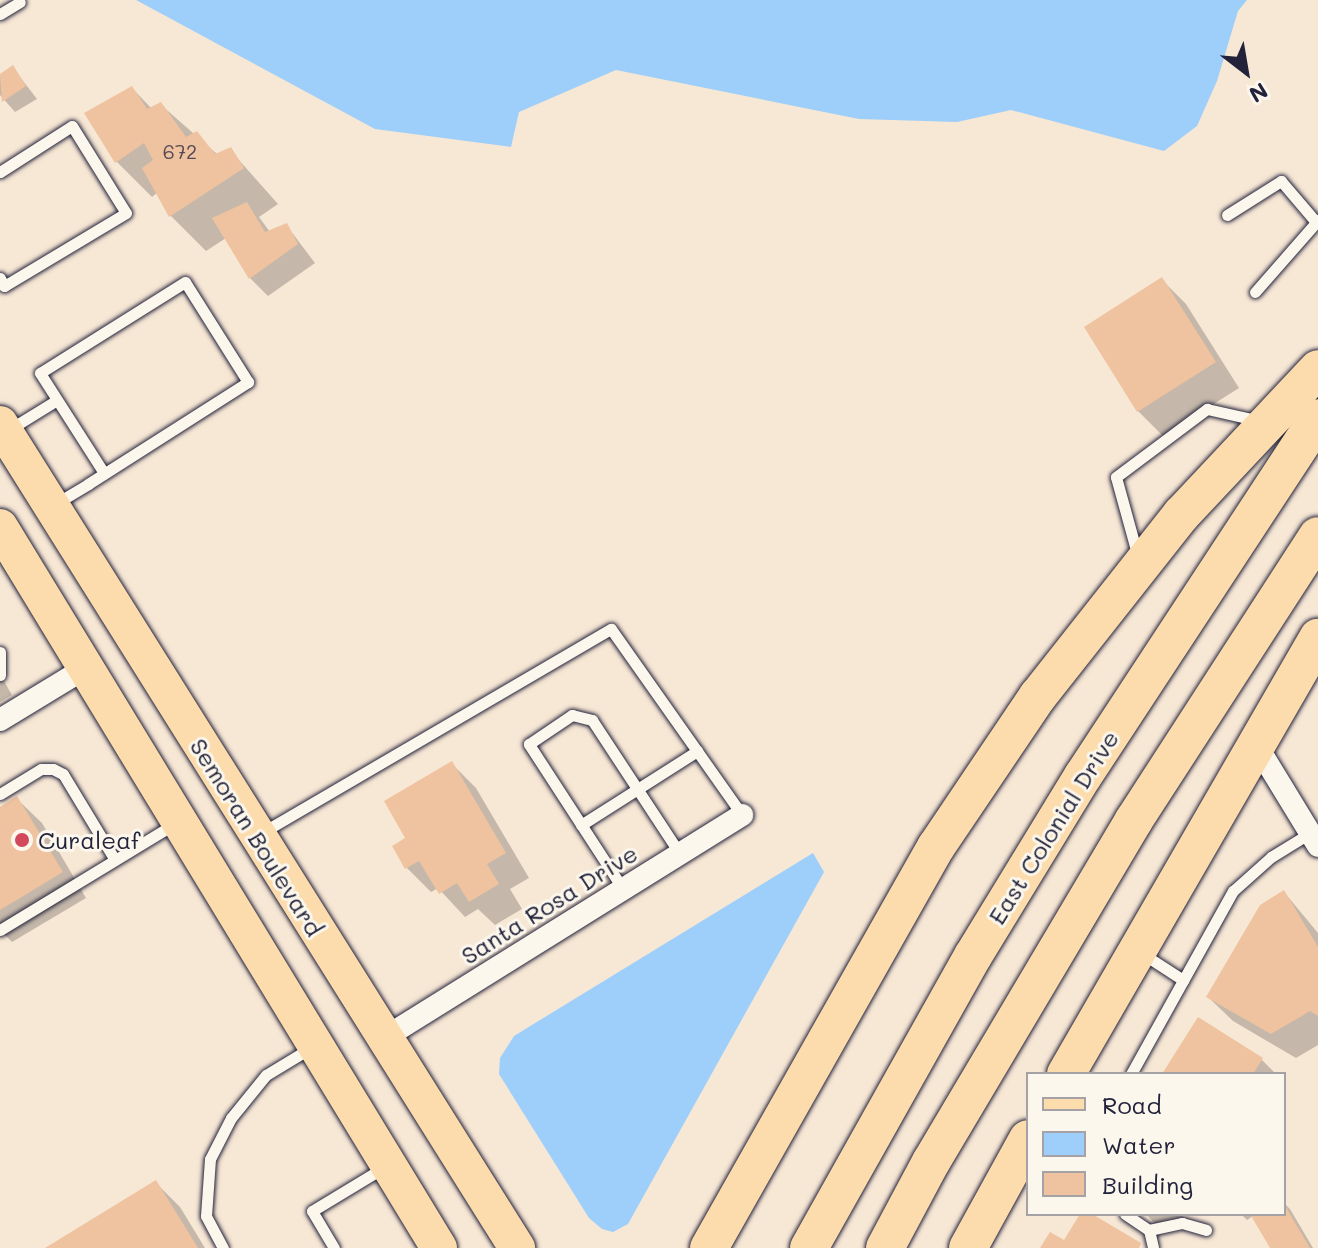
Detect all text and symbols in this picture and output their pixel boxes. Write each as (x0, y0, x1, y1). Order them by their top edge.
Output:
north arrow (1206, 32, 1286, 112)
text: N (1244, 76, 1273, 110)
house number: 672 (163, 139, 197, 163)
street label: East Colonial Drive (982, 725, 1124, 929)
street label: Semoran Boulevard (184, 733, 330, 941)
place label: Curaleaf (38, 826, 140, 854)
marker: Curaleaf (13, 831, 31, 849)
street label: Santa Rosa Drive (456, 838, 642, 970)
legend (1026, 1072, 1286, 1216)
text: Road (1102, 1089, 1162, 1120)
text: Water (1102, 1129, 1176, 1160)
text: Building (1102, 1169, 1193, 1200)

